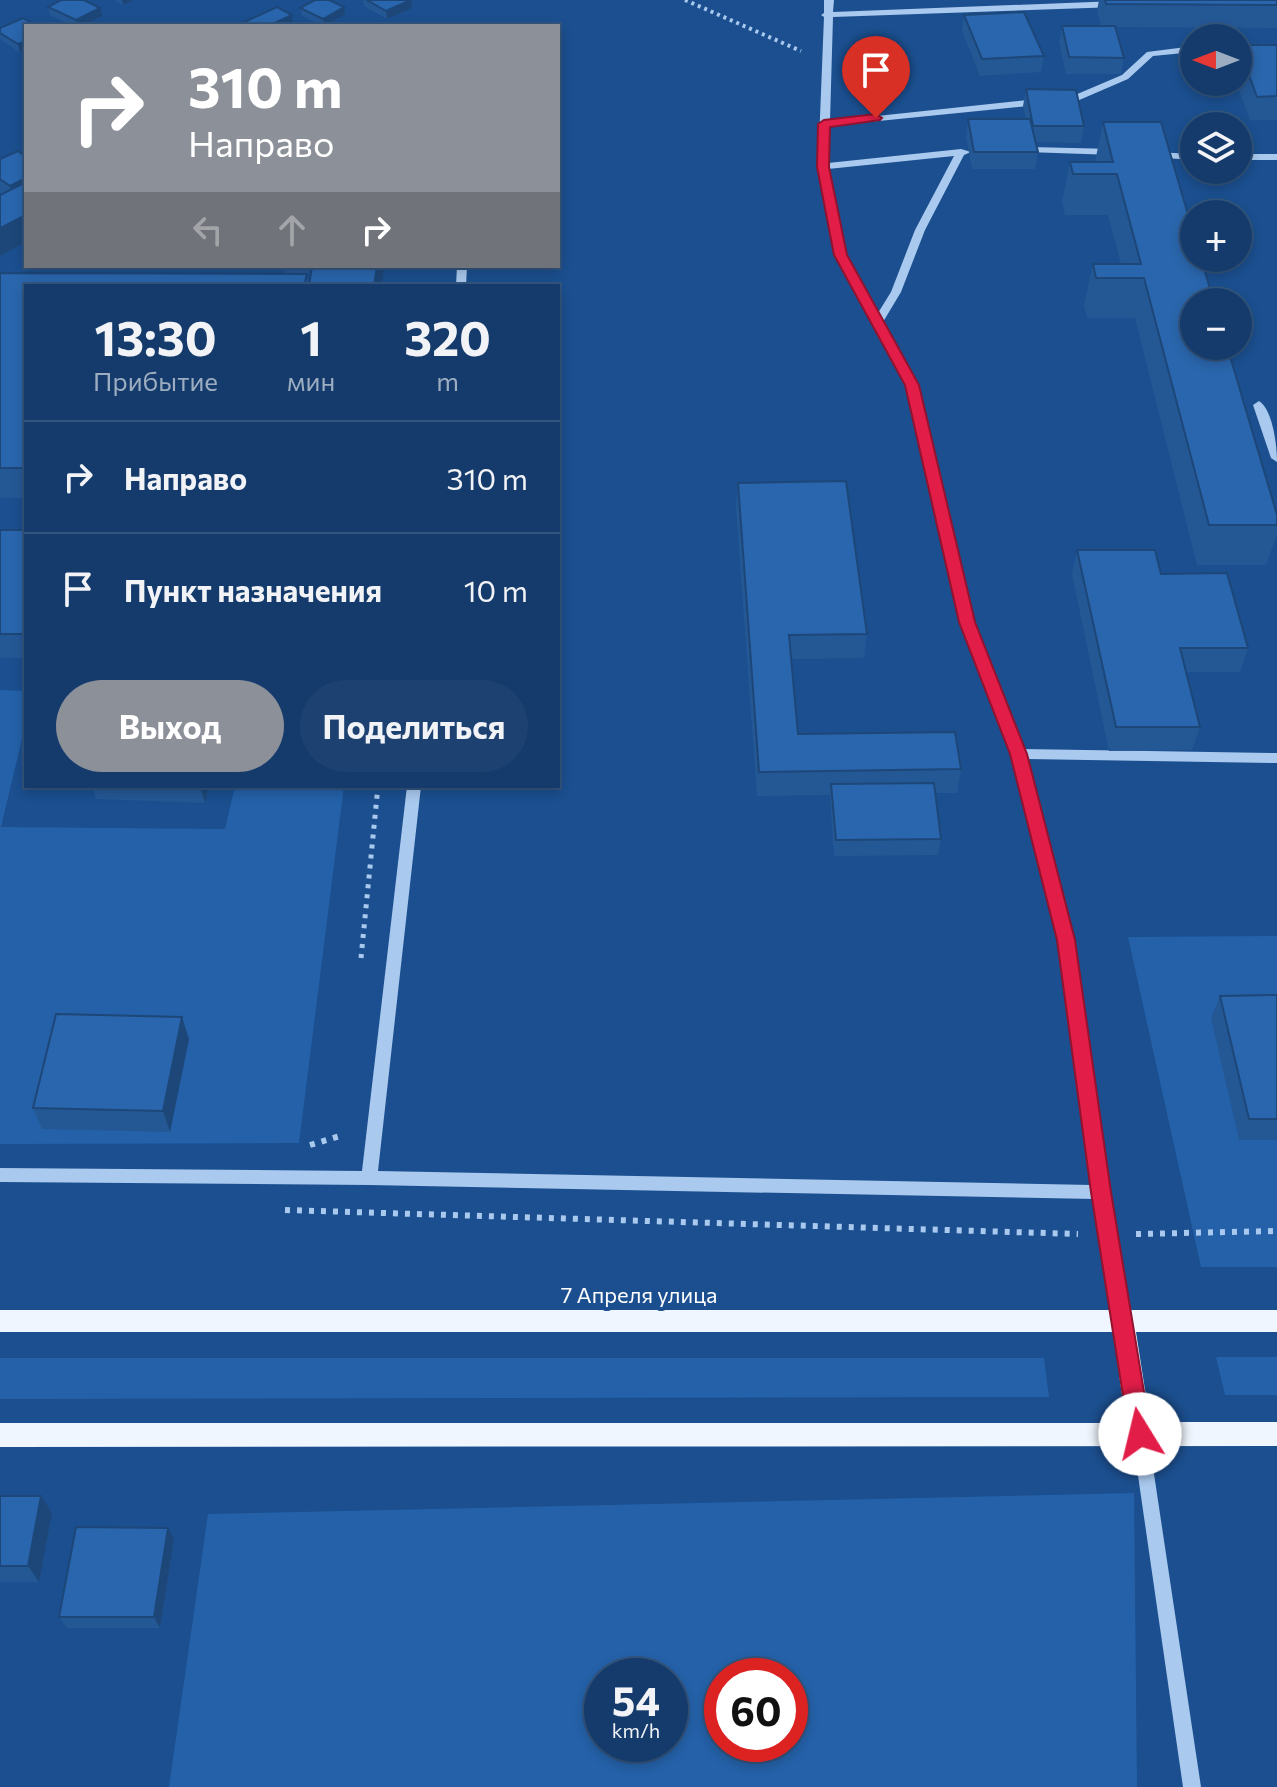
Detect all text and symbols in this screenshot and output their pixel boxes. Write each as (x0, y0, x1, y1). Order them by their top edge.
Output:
north arrow (1180, 24, 1252, 96)
map controls (1180, 24, 1252, 360)
pin (842, 36, 910, 118)
icon: arrive (854, 48, 898, 92)
text: 310 m (188, 51, 343, 120)
icon: right (56, 56, 160, 160)
button: layers (1180, 112, 1252, 184)
text: Направо (188, 120, 334, 164)
button: + (1180, 200, 1252, 272)
icon: left (186, 208, 230, 252)
icon: ahead (270, 208, 314, 252)
icon: right (354, 208, 398, 252)
button: − (1180, 288, 1252, 360)
text: 13:30 (94, 307, 217, 366)
text: 1 (300, 307, 322, 366)
text: 320 (404, 307, 491, 366)
text: Прибытие (93, 365, 218, 396)
text: мин (287, 365, 335, 396)
text: m (436, 365, 459, 396)
icon: right (56, 455, 100, 499)
text: Направо (124, 459, 247, 496)
text: 310 m (447, 459, 528, 496)
icon: arrive (56, 567, 100, 611)
text: Пункт назначения (124, 571, 382, 608)
text: 10 m (464, 571, 528, 608)
button: Выход (56, 680, 284, 772)
button: Поделиться (300, 680, 528, 772)
street label: 7 Апреля улица (561, 1281, 717, 1308)
position arrow (1098, 1392, 1182, 1476)
speed limit sign: 60 (704, 1658, 808, 1762)
text: 54 (612, 1675, 660, 1724)
text: km/h (612, 1718, 660, 1742)

